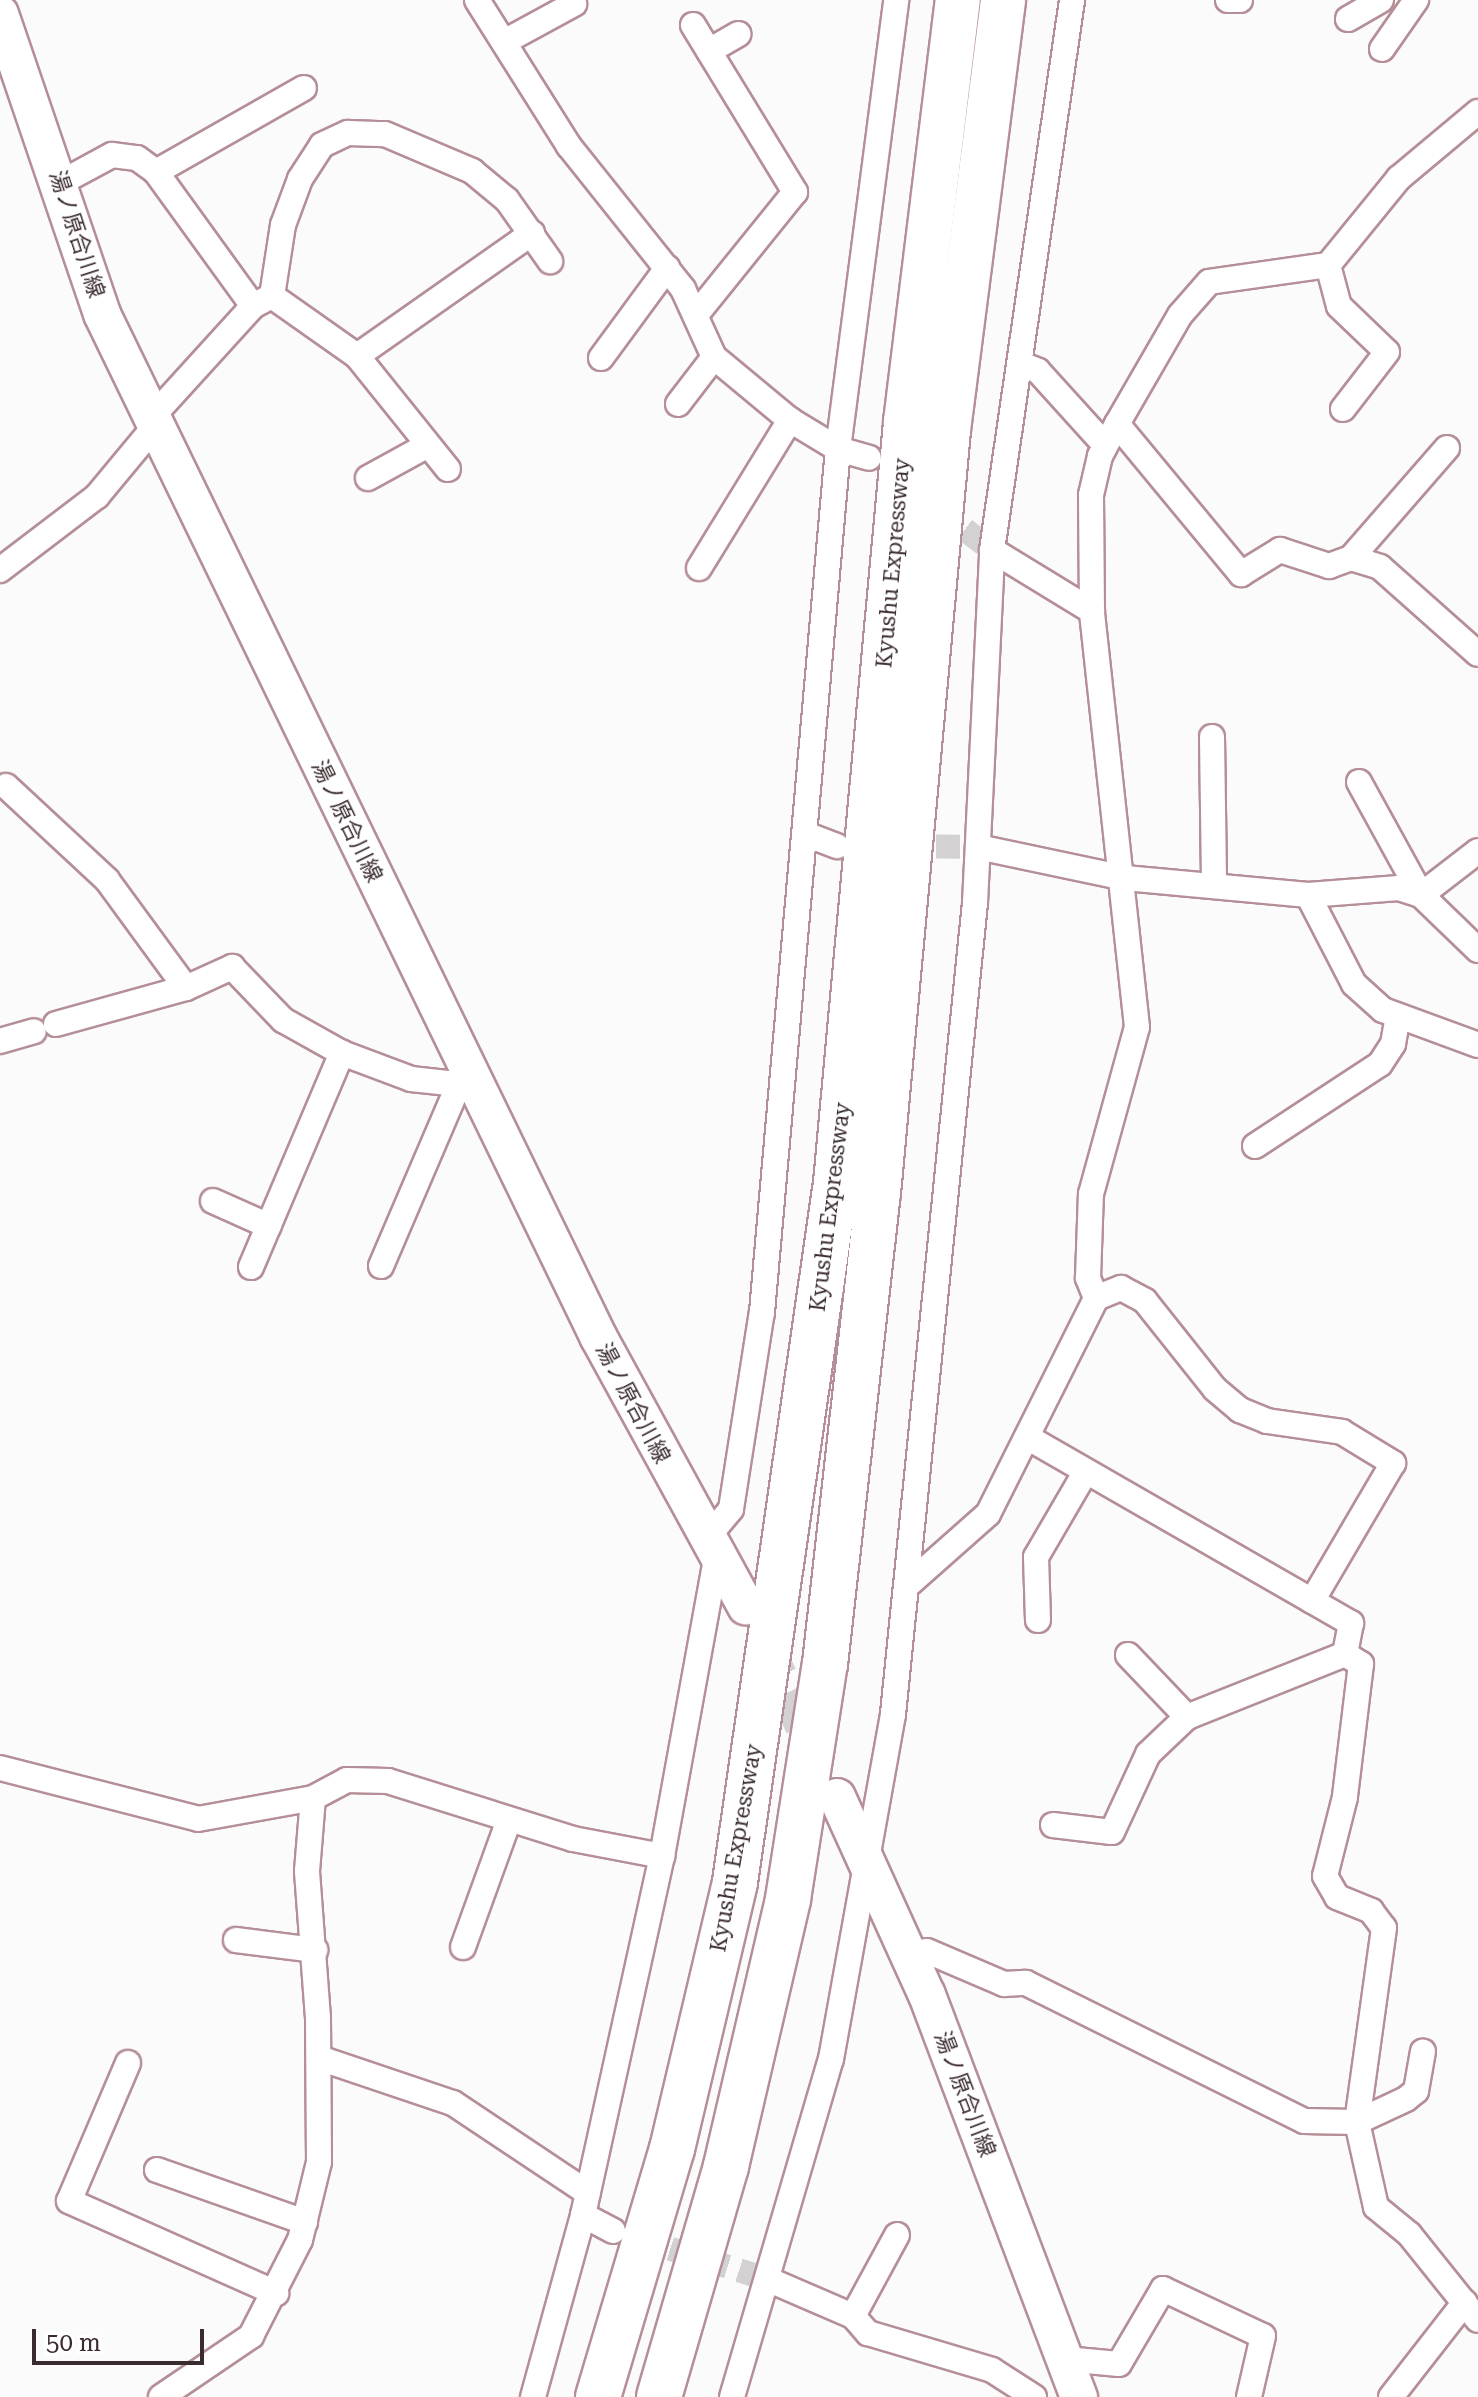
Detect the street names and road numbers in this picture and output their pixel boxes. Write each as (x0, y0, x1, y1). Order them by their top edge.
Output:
street label: 湯ノ原合川線 (44, 167, 110, 301)
street label: Kyushu Expressway (871, 457, 915, 669)
street label: 湯ノ原合川線 (306, 756, 388, 886)
street label: Kyushu Expressway (804, 1101, 856, 1313)
street label: 湯ノ原合川線 (590, 1339, 676, 1467)
street label: Kyushu Expressway (705, 1742, 767, 1954)
street label: 湯ノ原合川線 (929, 2028, 1001, 2160)

